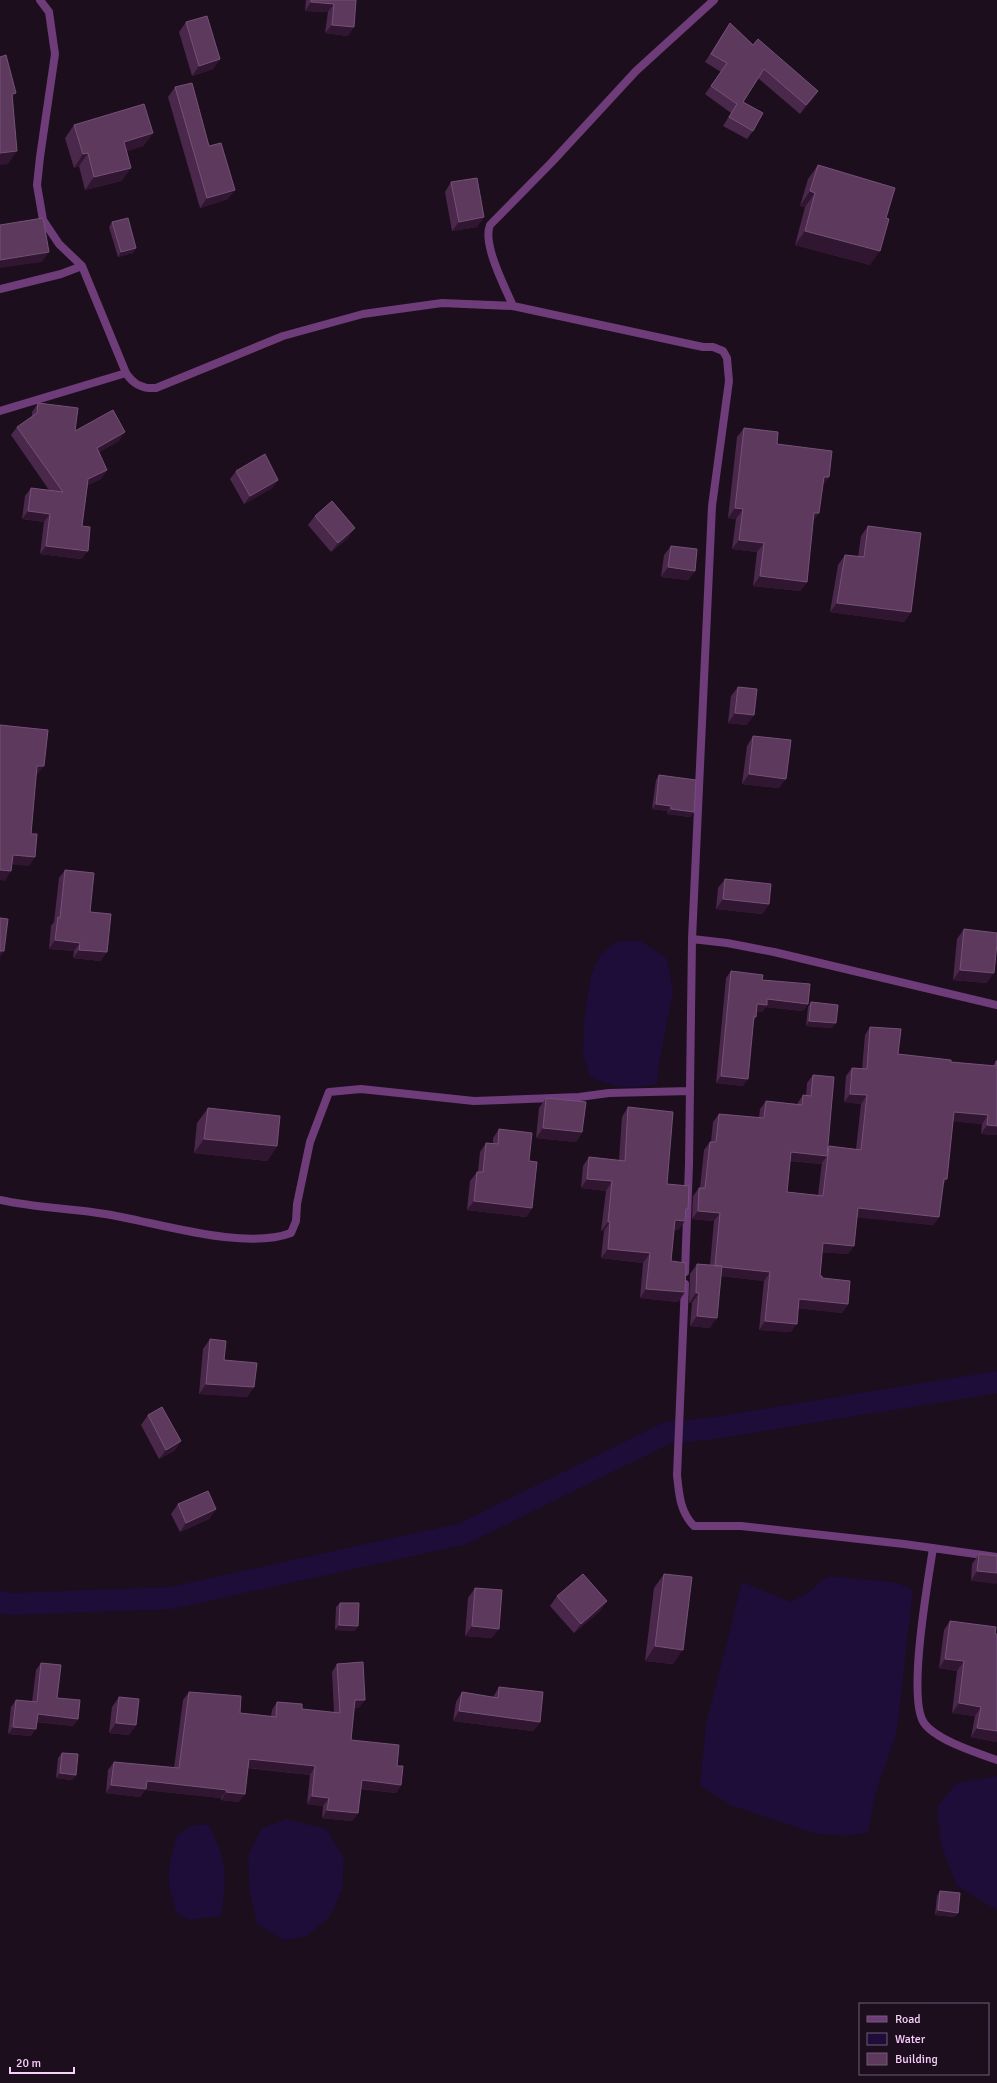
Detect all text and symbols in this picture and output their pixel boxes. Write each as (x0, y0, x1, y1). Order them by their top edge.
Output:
legend (859, 2003, 989, 2075)
text: Road (895, 2012, 921, 2027)
text: Water (895, 2032, 926, 2047)
scale bar (10, 2049, 74, 2075)
text: Building (895, 2052, 938, 2067)
text: 20 m (16, 2056, 41, 2071)

